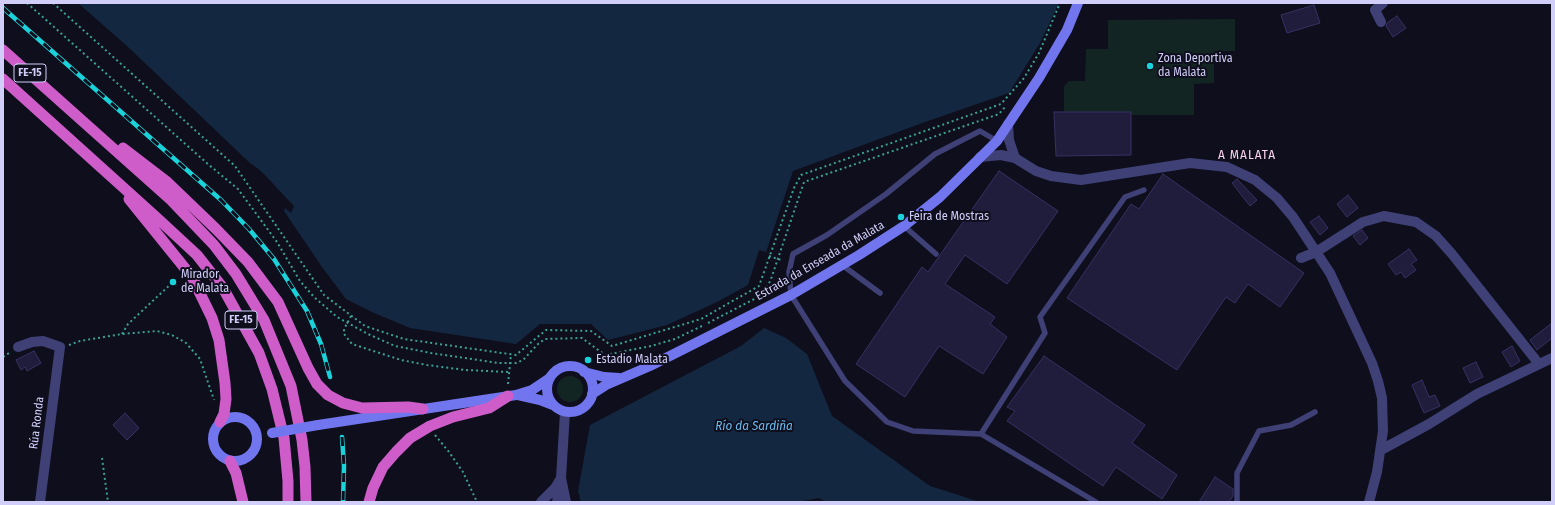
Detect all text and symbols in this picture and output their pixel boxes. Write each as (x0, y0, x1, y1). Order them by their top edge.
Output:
place label: Zona Deportiva da Malata (1158, 52, 1233, 80)
marker: Zona Deportiva da Malata (1145, 61, 1155, 71)
road number: FE-15 (14, 64, 46, 82)
district label: A MALATA (1218, 147, 1276, 163)
place label: Feira de Mostras (909, 210, 989, 224)
marker: Feira de Mostras (896, 212, 906, 222)
street label: Estrada da Enseada da Malata (753, 218, 887, 304)
place label: Mirador de Malata (181, 268, 229, 296)
marker: Mirador de Malata (168, 277, 178, 287)
road number: FE-15 (225, 311, 257, 329)
place label: Estadio Malata (596, 353, 668, 367)
marker: Estadio Malata (583, 355, 593, 365)
street label: Rúa Ronda (27, 396, 47, 450)
water label: Río da Sardiña (715, 418, 793, 434)

